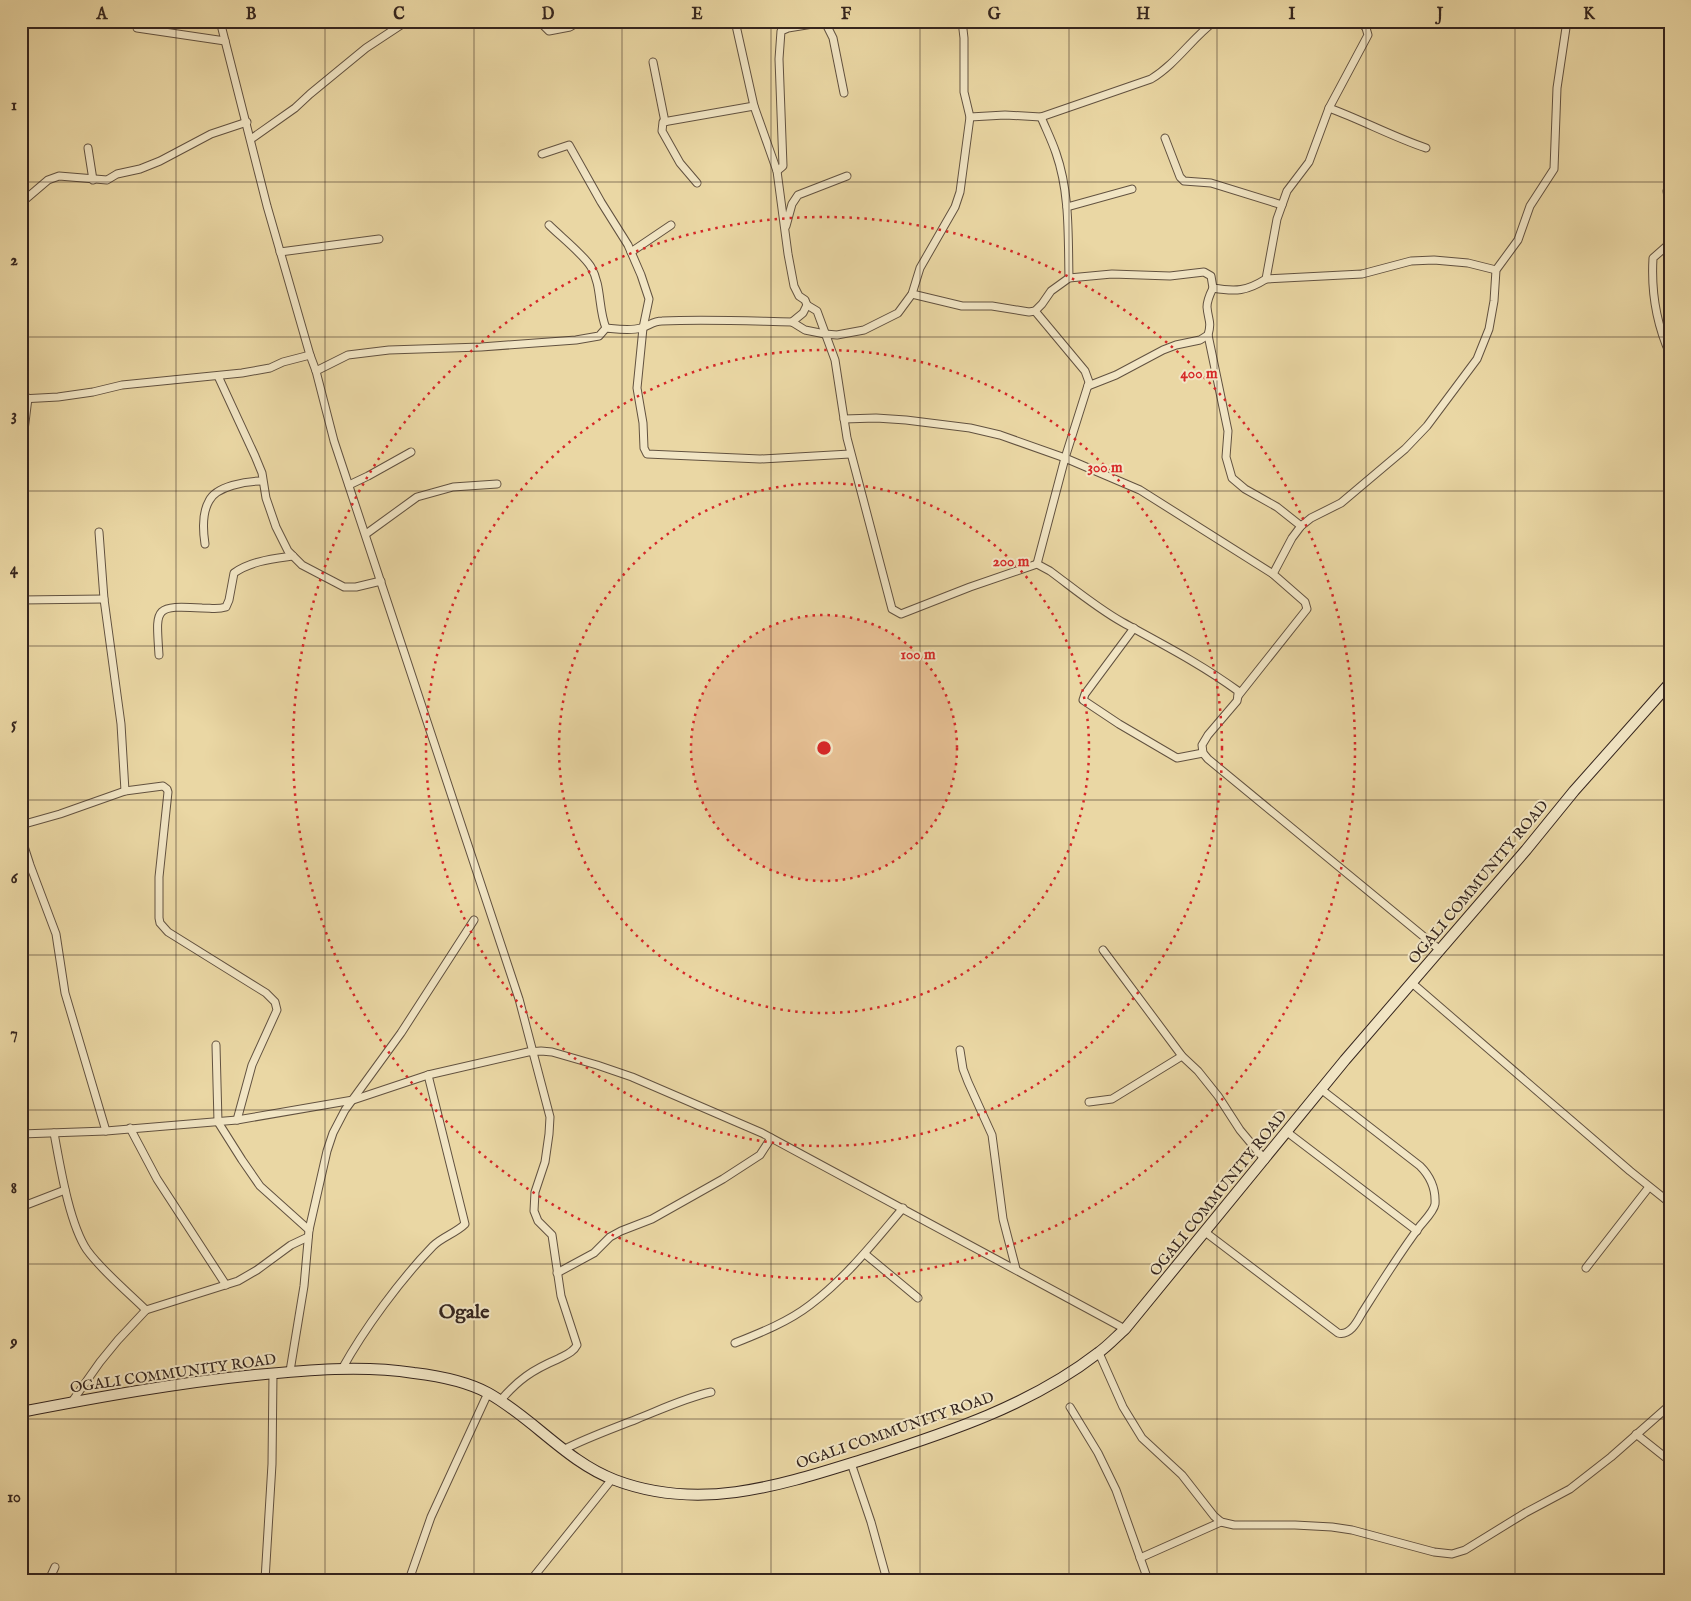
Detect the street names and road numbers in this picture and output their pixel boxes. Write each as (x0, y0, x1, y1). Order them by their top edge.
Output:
street label: OGALI COMMUNITY ROAD (1404, 797, 1552, 968)
street label: OGALI COMMUNITY ROAD (1146, 1107, 1291, 1280)
street label: OGALI COMMUNITY ROAD (69, 1350, 277, 1397)
street label: OGALI COMMUNITY ROAD (794, 1388, 997, 1473)

